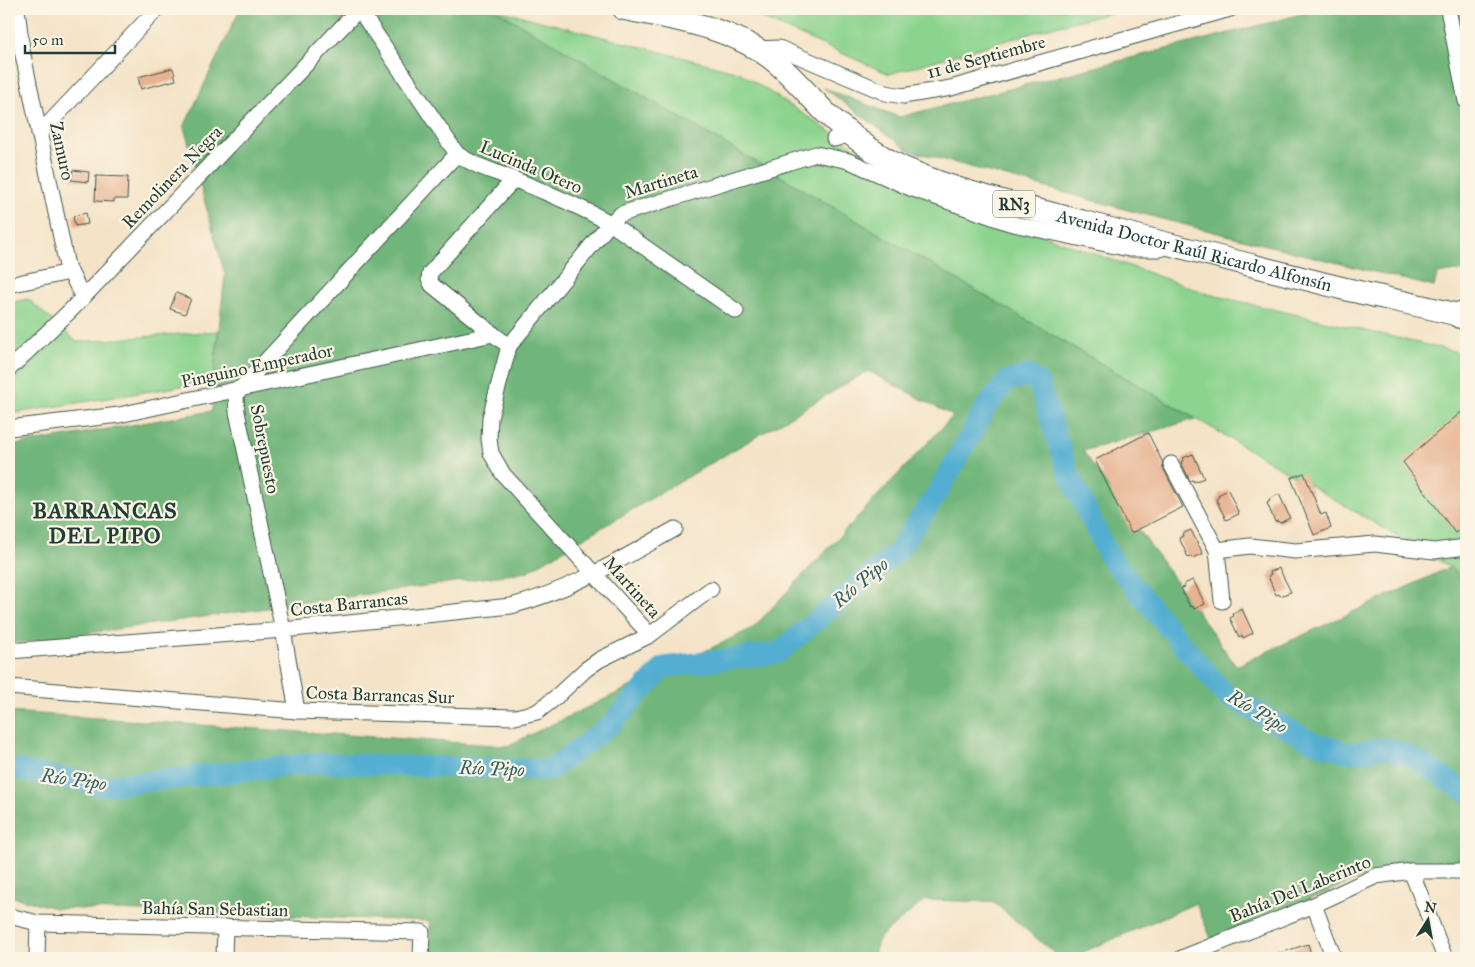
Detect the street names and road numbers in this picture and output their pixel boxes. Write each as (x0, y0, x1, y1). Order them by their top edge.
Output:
street label: 11 de Septiembre (924, 31, 1048, 83)
street label: Zamuro (45, 120, 79, 182)
street label: Remolinera Negra (117, 121, 228, 234)
street label: Lucinda Otero (476, 136, 586, 198)
street label: Martineta (622, 160, 701, 204)
road number: RN3 (993, 190, 1035, 218)
street label: Avenida Doctor Raúl Ricardo Alfonsín (1054, 204, 1334, 296)
street label: Pinguino Emperador (179, 339, 335, 394)
street label: Sobrepuesto (246, 402, 284, 496)
street label: Martineta (599, 552, 666, 623)
street label: Costa Barrancas (289, 587, 409, 621)
street label: Costa Barrancas Sur (305, 681, 455, 709)
street label: Bahía Del Laberinto (1226, 851, 1374, 927)
street label: Bahía San Sebastian (141, 897, 289, 921)

